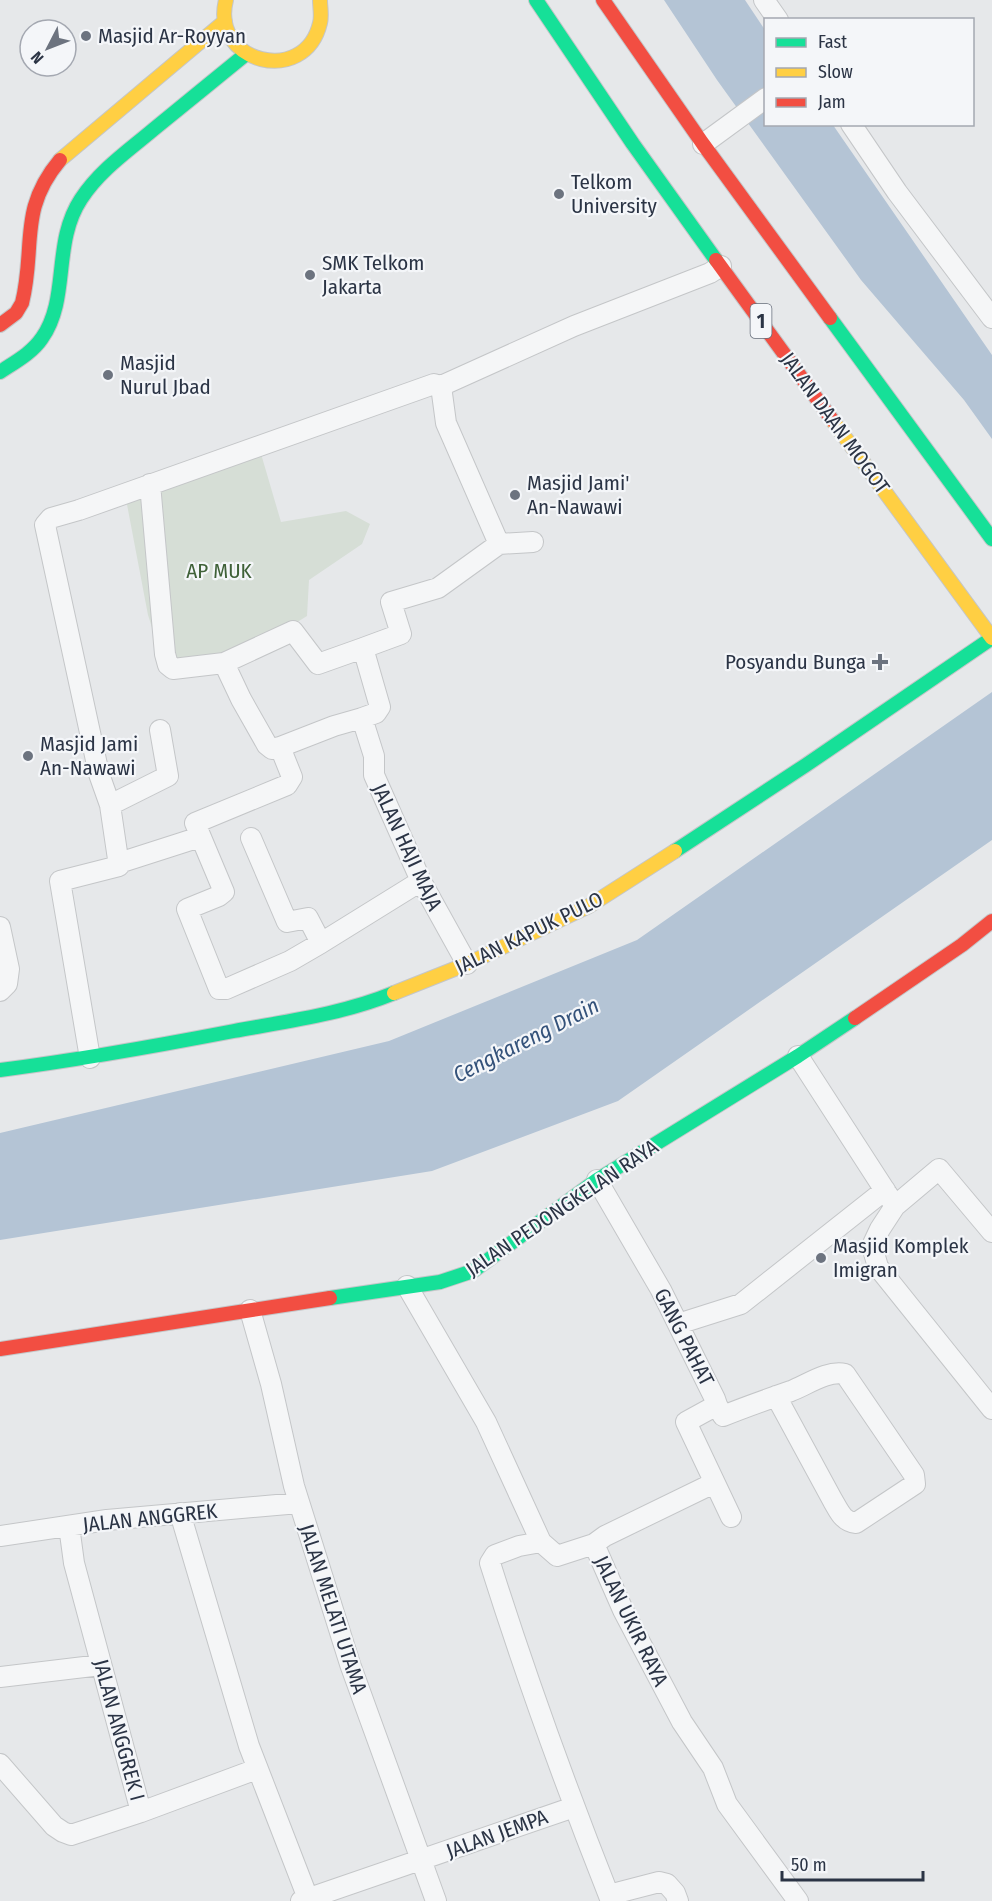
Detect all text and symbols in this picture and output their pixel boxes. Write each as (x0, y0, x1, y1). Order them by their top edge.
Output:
north arrow (18, 18, 78, 78)
legend (764, 18, 974, 126)
place label: Masjid Ar-Royyan (98, 23, 246, 49)
marker: Masjid Ar-Royyan (79, 29, 93, 43)
text: Fast (818, 31, 847, 53)
text: N (27, 48, 47, 68)
text: Slow (818, 61, 853, 83)
text: Jam (818, 91, 846, 113)
place label: Telkom University (571, 169, 657, 219)
marker: Telkom University (552, 187, 566, 201)
place label: SMK Telkom Jakarta (322, 250, 424, 300)
marker: SMK Telkom Jakarta (303, 268, 317, 282)
road number: 1 (750, 304, 771, 338)
street label: JALAN DAAN MOGOT (775, 347, 895, 499)
place label: Masjid Nurul Jbad (120, 350, 211, 400)
marker: Masjid Nurul Jbad (101, 368, 115, 382)
place label: Masjid Jami' An-Nawawi (527, 470, 630, 520)
marker: Masjid Jami' An-Nawawi (508, 488, 522, 502)
park label: AP MUK (186, 558, 253, 584)
place label: Posyandu Bunga (725, 649, 866, 675)
marker: Posyandu Bunga (871, 653, 889, 671)
place label: Masjid Jami An-Nawawi (40, 731, 138, 781)
marker: Masjid Jami An-Nawawi (21, 749, 35, 763)
street label: JALAN HAJI MAJA (366, 779, 448, 915)
street label: JALAN KAPUK PULO (451, 886, 607, 980)
water label: Cengkareng Drain (448, 992, 604, 1088)
street label: JALAN PEDONGKELAN RAYA (461, 1134, 663, 1282)
place label: Masjid Komplek Imigran (833, 1233, 969, 1283)
marker: Masjid Komplek Imigran (814, 1251, 828, 1265)
street label: GANG PAHAT (648, 1284, 720, 1390)
street label: JALAN ANGGREK (81, 1498, 219, 1538)
street label: JALAN MELATI UTAMA (293, 1521, 373, 1697)
street label: JALAN UKIR RAYA (588, 1551, 674, 1691)
street label: JALAN ANGGREK I (88, 1656, 150, 1804)
street label: JALAN JEMPA (443, 1804, 551, 1864)
scale bar (782, 1844, 923, 1882)
text: 50 m (791, 1854, 827, 1876)

